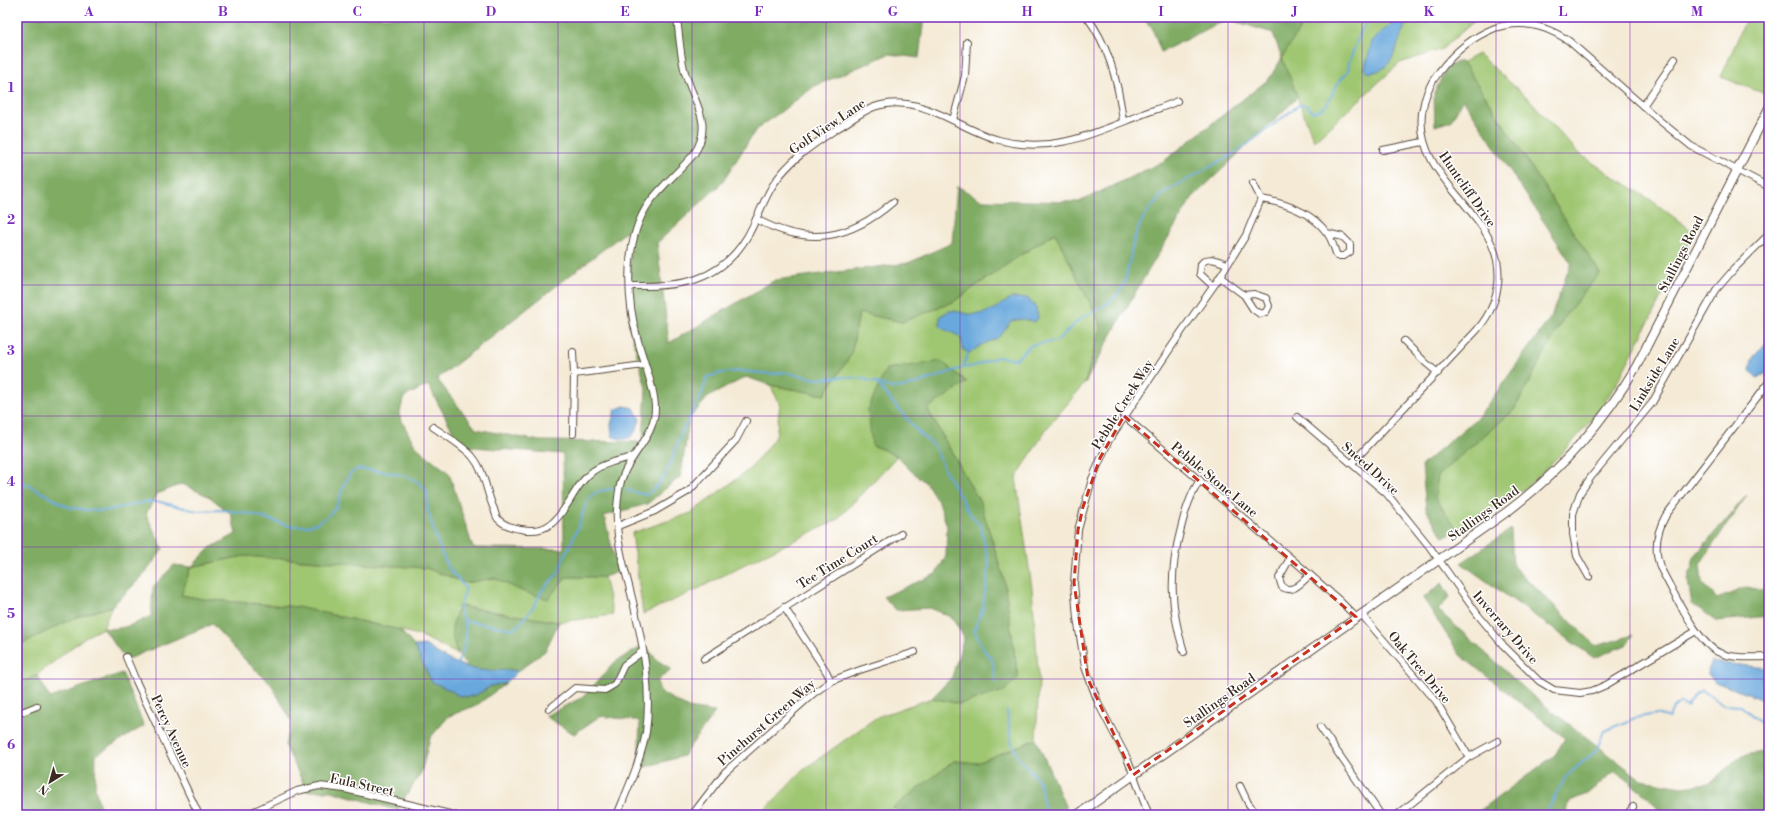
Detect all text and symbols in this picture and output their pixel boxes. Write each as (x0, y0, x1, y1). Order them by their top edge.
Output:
text: A (83, 4, 94, 20)
text: B (218, 4, 228, 20)
text: C (352, 4, 362, 20)
text: D (486, 4, 496, 20)
text: E (620, 4, 630, 20)
text: F (754, 4, 764, 20)
text: G (888, 4, 899, 20)
text: H (1022, 4, 1033, 20)
text: I (1158, 4, 1164, 20)
text: J (1290, 4, 1298, 20)
text: K (1424, 4, 1435, 20)
text: L (1559, 4, 1568, 20)
text: M (1691, 4, 1703, 20)
text: 1 (8, 80, 15, 96)
street label: Golf View Lane (786, 95, 869, 158)
street label: Huntcliff Drive (1435, 149, 1499, 231)
text: 2 (7, 212, 15, 228)
street label: Stallings Road (1655, 213, 1707, 295)
street label: Linkside Lane (1626, 334, 1684, 415)
text: 3 (7, 343, 15, 359)
street label: Pebble Creek Way (1089, 356, 1157, 453)
street label: Pebble Stone Lane (1168, 439, 1261, 521)
street label: Sneed Drive (1338, 439, 1403, 499)
text: 4 (7, 474, 16, 490)
street label: Stallings Road (1445, 482, 1523, 545)
street label: Tee Time Court (794, 530, 881, 593)
street label: Inverrary Drive (1469, 588, 1542, 668)
text: 5 (7, 606, 15, 622)
street label: Oak Tree Drive (1384, 628, 1454, 707)
street label: Stallings Road (1181, 670, 1259, 731)
street label: Pinehurst Green Way (715, 676, 819, 769)
street label: Percy Avenue (147, 692, 195, 771)
text: 6 (7, 737, 15, 753)
north arrow (30, 762, 70, 802)
street label: Eula Street (328, 770, 396, 800)
text: N (37, 781, 52, 797)

